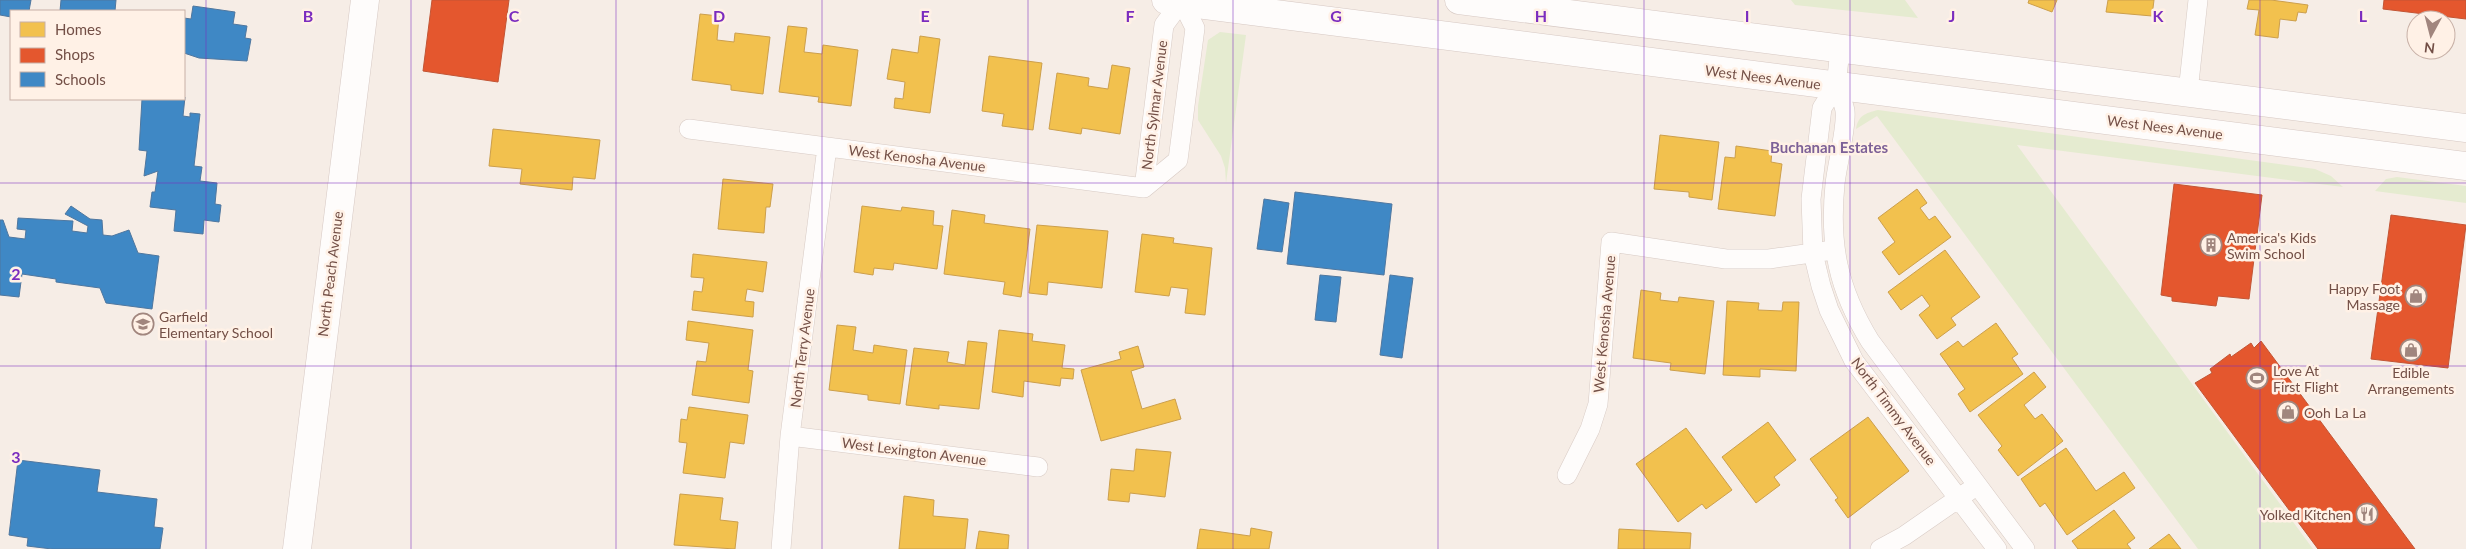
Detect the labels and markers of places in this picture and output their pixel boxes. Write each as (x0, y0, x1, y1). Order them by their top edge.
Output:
place label: America's Kids Swim School (2227, 229, 2316, 262)
building icon: America's Kids Swim School (2199, 233, 2223, 257)
place label: Happy Foot Massage (2329, 280, 2400, 313)
shop icon: Happy Foot Massage (2404, 284, 2428, 308)
place label: Garfield Elementary School (159, 308, 273, 341)
school or university icon: Garfield Elementary School (131, 312, 155, 336)
shop icon: Edible Arrangements (2399, 338, 2423, 362)
place label: Love At First Flight (2273, 362, 2338, 395)
place label: Edible Arrangements (2368, 364, 2454, 397)
sports icon: Love At First Flight (2245, 366, 2269, 390)
shop icon: Ooh La La (2276, 400, 2300, 424)
place label: Ooh La La (2304, 404, 2366, 421)
restaurant icon: Yolked Kitchen (2355, 502, 2379, 526)
place label: Yolked Kitchen (2260, 506, 2351, 523)

